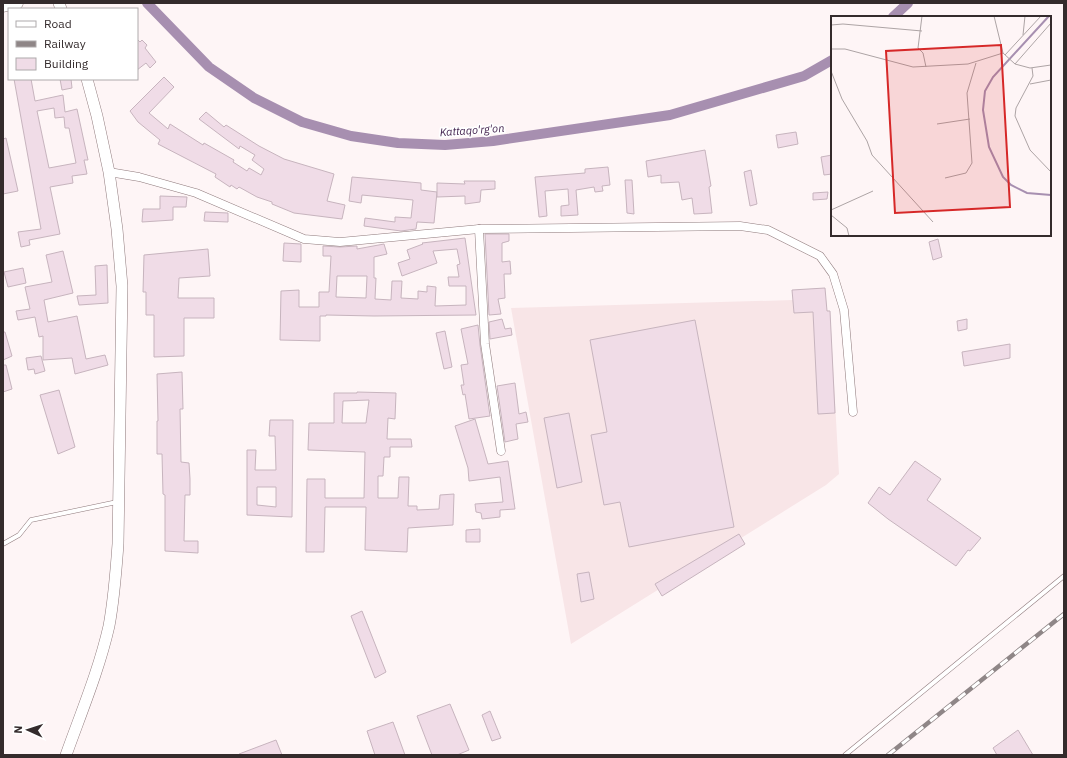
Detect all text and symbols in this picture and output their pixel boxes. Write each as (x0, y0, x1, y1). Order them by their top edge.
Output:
legend (8, 8, 138, 80)
text: Road (44, 16, 72, 31)
inset map (831, 16, 1051, 236)
text: Railway (44, 36, 86, 51)
text: Building (44, 56, 89, 71)
water label: Kattaqo'rg'on (439, 121, 505, 139)
north arrow (8, 710, 48, 750)
text: N (11, 725, 25, 734)

